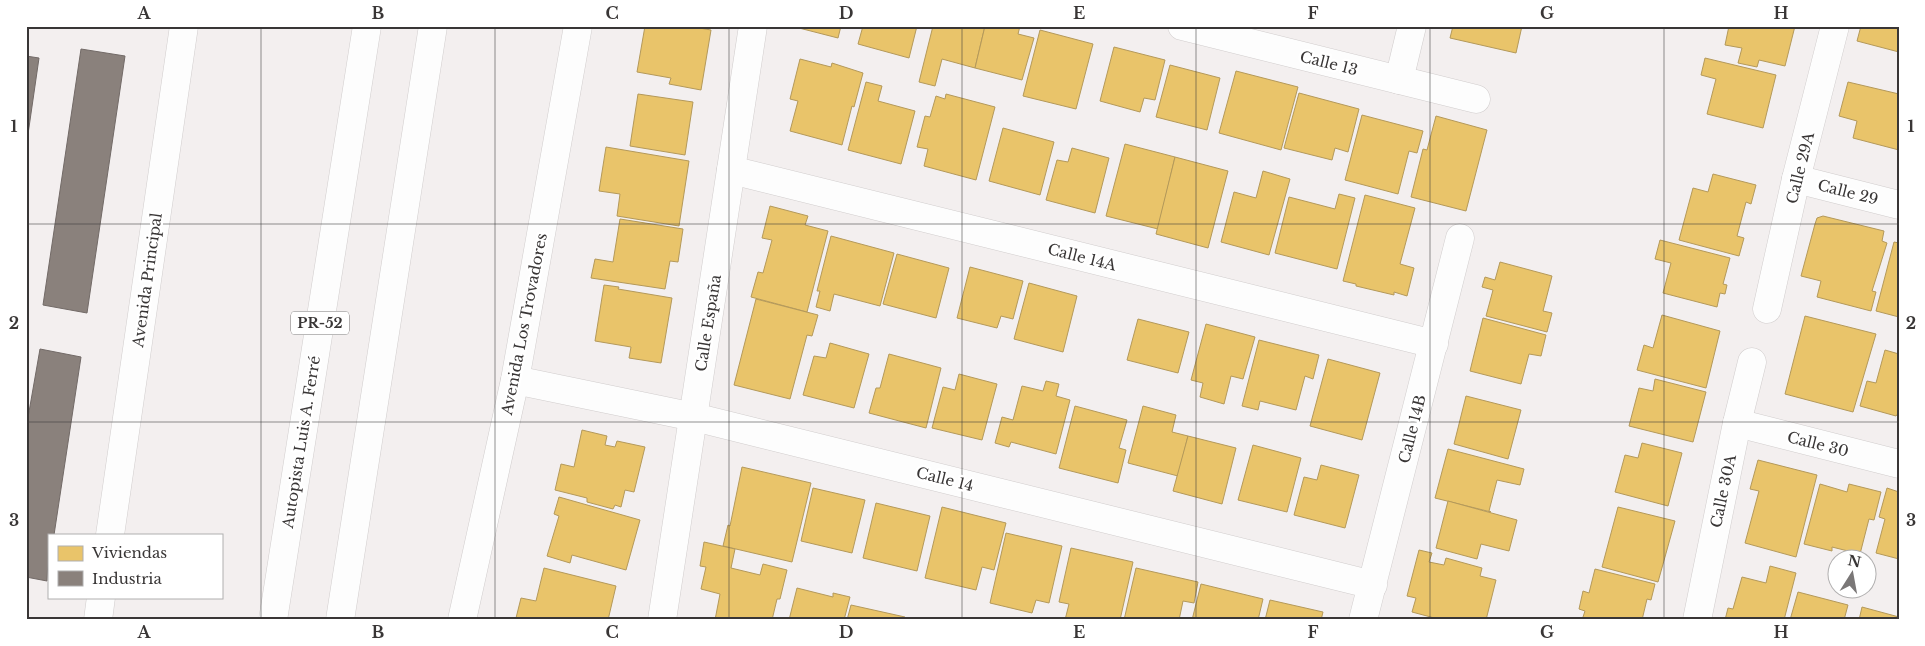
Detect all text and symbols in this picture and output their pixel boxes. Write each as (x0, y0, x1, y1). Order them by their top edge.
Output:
text: A (137, 3, 152, 23)
text: B (372, 3, 385, 23)
text: C (605, 3, 619, 23)
text: D (839, 3, 853, 23)
text: E (1073, 3, 1085, 23)
text: F (1307, 3, 1319, 23)
text: G (1540, 3, 1554, 23)
text: H (1773, 3, 1789, 23)
street label: Calle 13 (1298, 47, 1360, 79)
text: 1 (11, 116, 18, 136)
text: 1 (1908, 116, 1915, 136)
street label: Calle 29A (1782, 130, 1818, 206)
street label: Calle 29 (1816, 175, 1880, 209)
street label: Avenida Principal (128, 211, 166, 349)
street label: Avenida Los Trovadores (497, 231, 551, 417)
street label: Calle 14A (1046, 239, 1119, 275)
street label: Calle España (691, 273, 725, 373)
road number: PR-52 (291, 312, 349, 334)
text: 2 (9, 313, 19, 333)
text: 2 (1906, 313, 1916, 333)
street label: Autopista Luis A. Ferré (278, 354, 324, 531)
street label: Calle 14B (1394, 393, 1430, 465)
street label: Calle 30 (1785, 427, 1851, 461)
street label: Calle 30A (1706, 452, 1740, 529)
street label: Calle 14 (914, 463, 976, 495)
text: 3 (9, 510, 19, 530)
text: 3 (1906, 510, 1916, 530)
legend (48, 534, 222, 598)
text: Viviendas (91, 543, 167, 562)
north arrow (1828, 548, 1878, 598)
text: N (1846, 551, 1863, 571)
text: Industria (92, 569, 162, 588)
text: A (137, 622, 152, 642)
text: B (372, 622, 385, 642)
text: C (605, 622, 619, 642)
text: D (839, 622, 853, 642)
text: E (1073, 622, 1085, 642)
text: F (1307, 622, 1319, 642)
text: G (1540, 622, 1554, 642)
text: H (1773, 622, 1789, 642)

